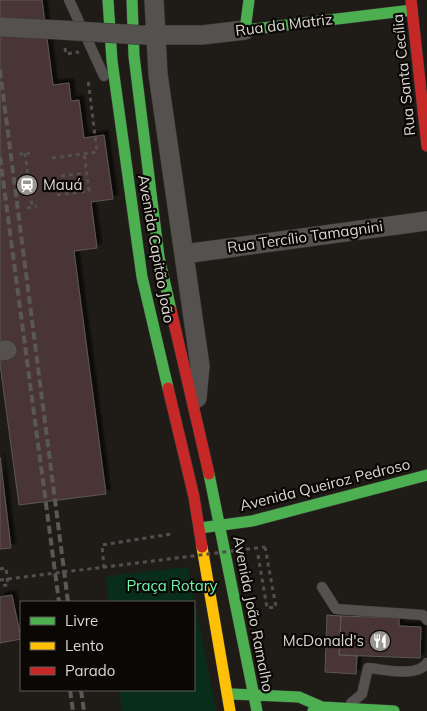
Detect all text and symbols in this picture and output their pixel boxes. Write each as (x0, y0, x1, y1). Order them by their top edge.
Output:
street label: Rua da Matriz (234, 9, 334, 40)
street label: Rua Santa Cecília (388, 13, 419, 137)
station icon: Mauá (15, 173, 39, 197)
street label: Avenida Capitão João (134, 173, 179, 325)
place label: Mauá (43, 175, 83, 194)
street label: Rua Tercílio Tamagnini (226, 216, 384, 257)
street label: Avenida Queiroz Pedroso (238, 454, 412, 515)
street label: Avenida João Ramalho (229, 534, 278, 693)
park label: Praça Rotary (126, 576, 218, 595)
legend (20, 601, 195, 691)
text: Livre (65, 611, 98, 630)
restaurant icon: McDonald's (368, 629, 392, 653)
place label: McDonald's (283, 631, 364, 650)
text: Lento (65, 636, 104, 655)
text: Parado (65, 661, 115, 680)

